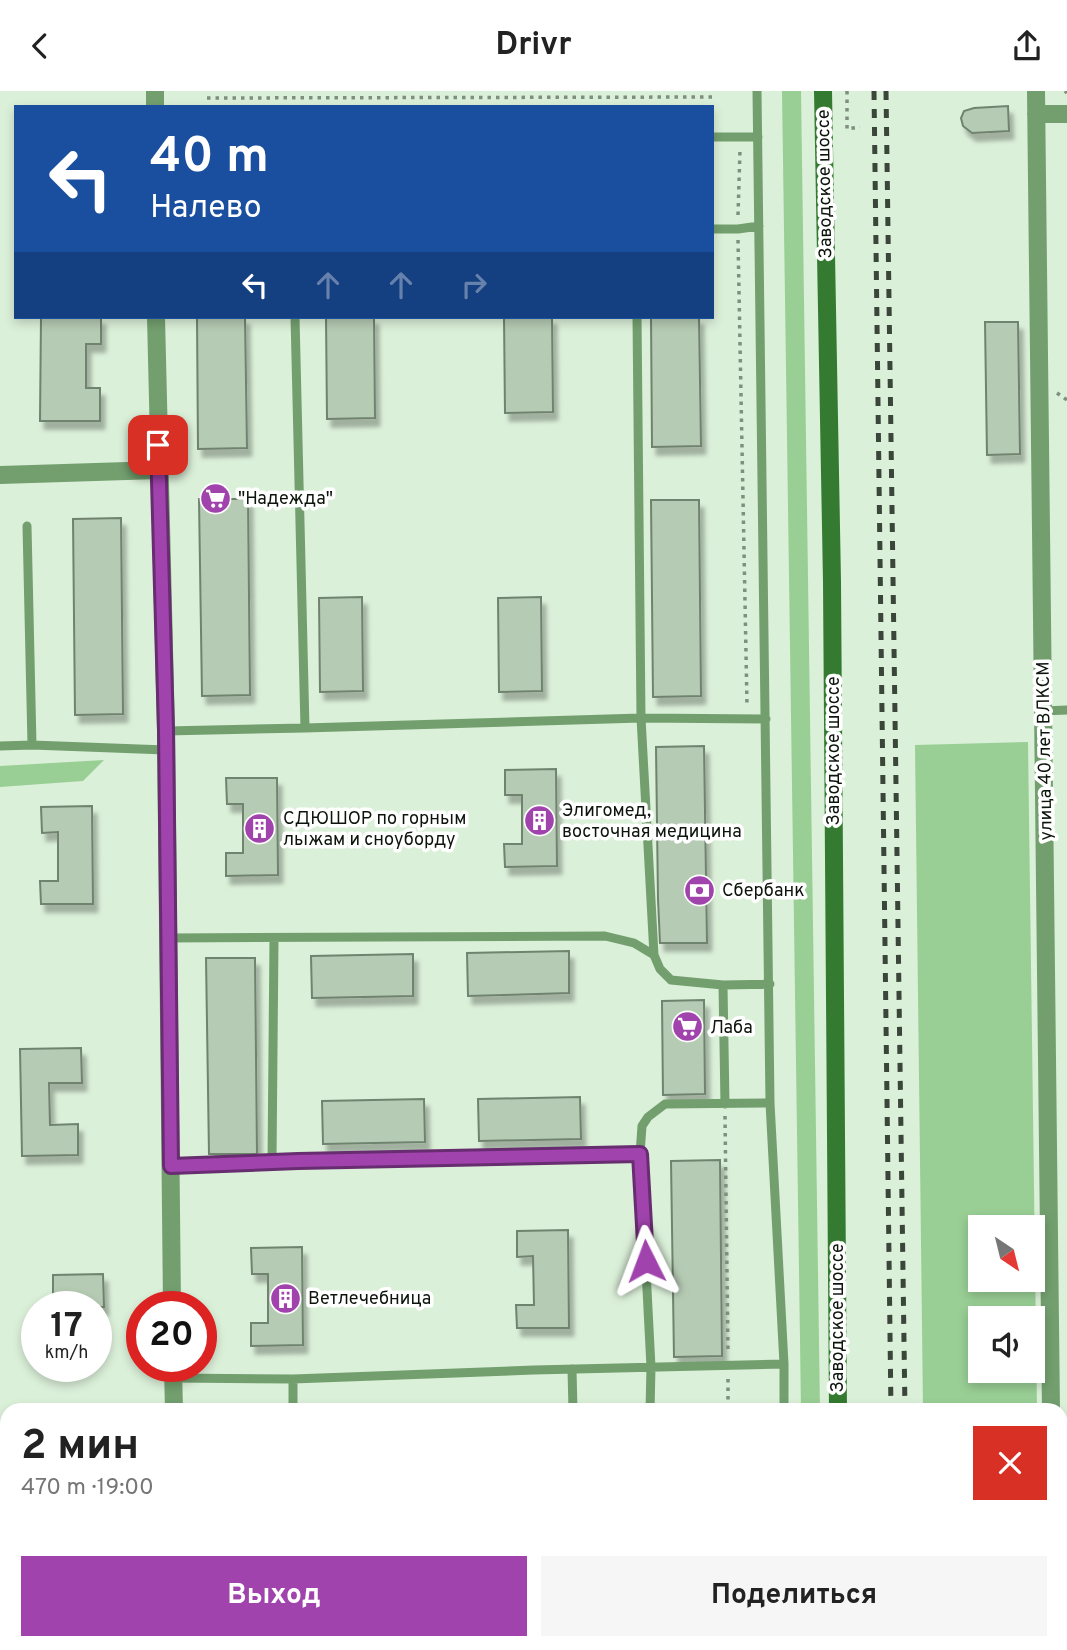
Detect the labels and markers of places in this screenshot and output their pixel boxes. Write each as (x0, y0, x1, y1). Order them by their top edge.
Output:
pin (128, 415, 188, 475)
supermarket icon: "Надежда" (198, 481, 232, 515)
place label: "Надежда" (238, 488, 333, 511)
place label: Элигомед, восточная медицина (562, 800, 742, 844)
building icon: Элигомед, восточная медицина (522, 803, 556, 837)
place label: СДЮШОР по горным лыжам и сноуборду (283, 808, 466, 852)
building icon: СДЮШОР по горным лыжам и сноуборду (243, 811, 277, 845)
bank icon: Сбербанк (682, 873, 716, 907)
place label: Сбербанк (722, 880, 805, 903)
supermarket icon: Лаба (670, 1010, 704, 1044)
place label: Лаба (710, 1017, 753, 1040)
building icon: Ветлечебница (268, 1281, 302, 1315)
place label: Ветлечебница (308, 1288, 431, 1311)

